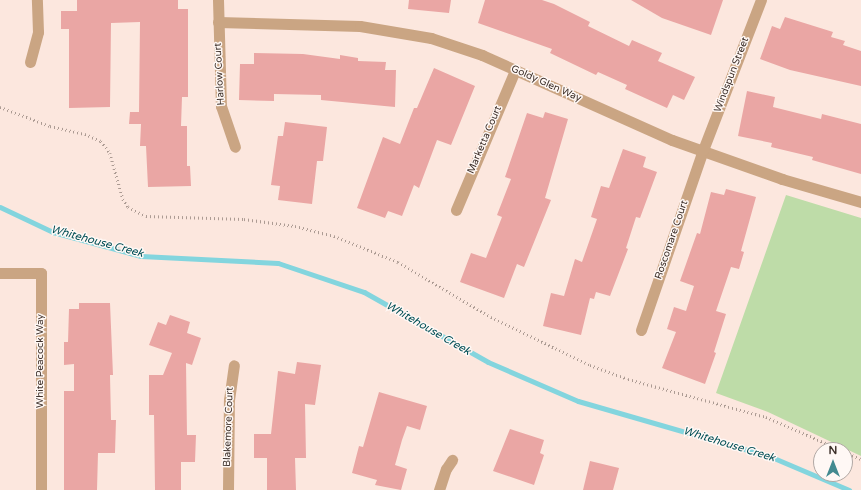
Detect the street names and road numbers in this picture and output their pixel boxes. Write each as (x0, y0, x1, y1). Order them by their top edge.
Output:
street label: Windspun Street (712, 36, 752, 114)
street label: Harlow Court (212, 42, 228, 106)
street label: Goldy Glen Way (509, 63, 583, 105)
street label: Marketta Court (465, 104, 505, 176)
street label: Roscomare Court (653, 199, 691, 281)
street label: White Peacock Way (35, 314, 47, 408)
street label: Blakemore Court (222, 387, 236, 467)

